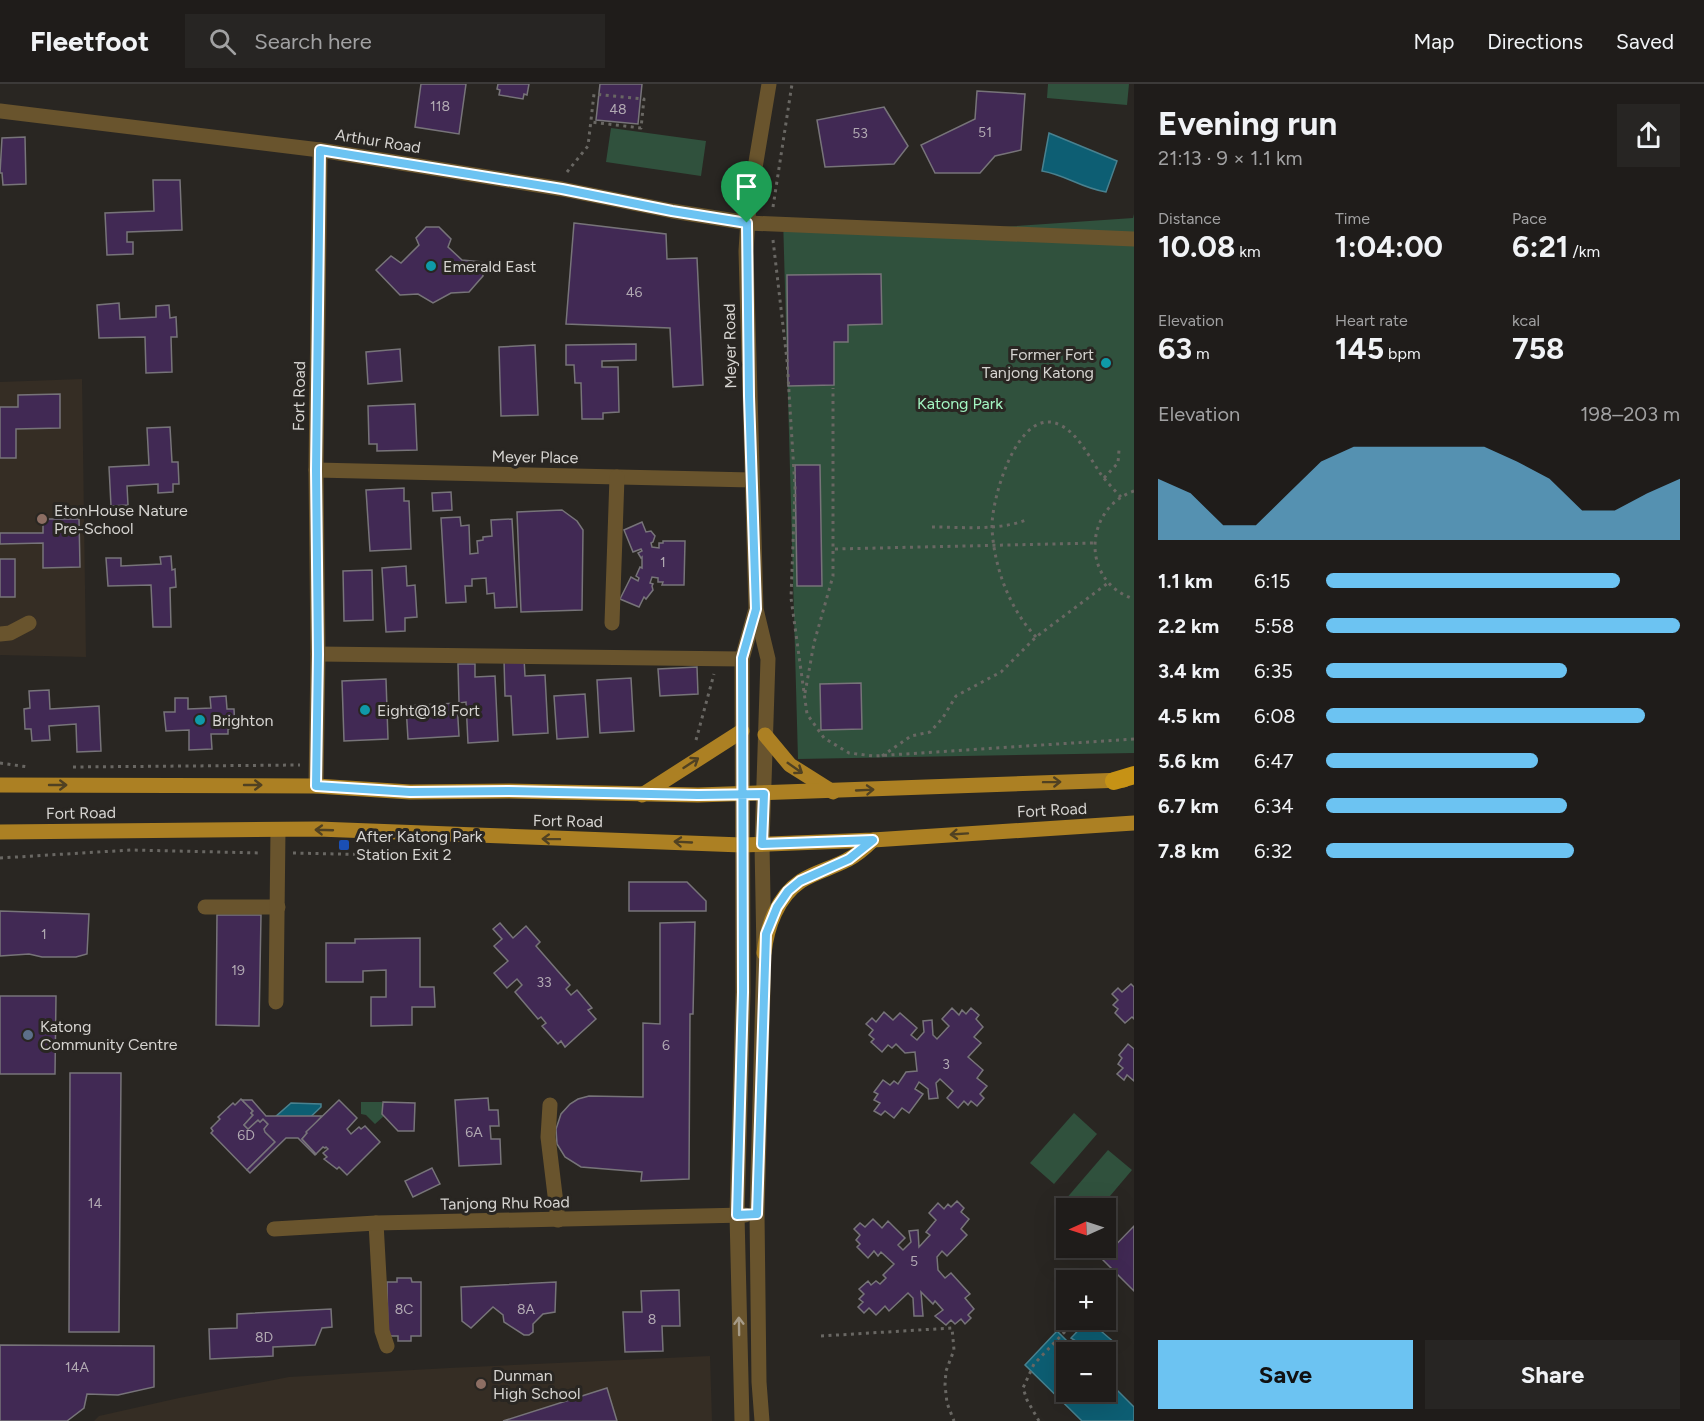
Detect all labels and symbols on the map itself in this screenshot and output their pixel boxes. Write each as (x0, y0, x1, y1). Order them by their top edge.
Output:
house number: 118 (430, 98, 450, 115)
house number: 48 (609, 101, 627, 118)
house number: 51 (978, 124, 992, 141)
street label: Arthur Road (334, 125, 422, 157)
house number: 53 (852, 125, 868, 142)
pin (721, 161, 772, 223)
place label: Emerald East (443, 257, 536, 276)
marker: Emerald East (424, 259, 438, 273)
house number: 46 (626, 284, 642, 301)
street label: Meyer Road (720, 303, 740, 389)
place label: Former Fort Tanjong Katong (982, 345, 1094, 382)
marker: Former Fort Tanjong Katong (1099, 356, 1113, 370)
street label: Fort Road (289, 361, 309, 431)
park label: Katong Park (917, 394, 1003, 413)
street label: Meyer Place (491, 447, 579, 467)
place label: EtonHouse Nature Pre-School (54, 501, 188, 538)
marker: EtonHouse Nature Pre-School (35, 512, 49, 526)
house number: 1 (660, 554, 666, 571)
place label: Eight@18 Fort (377, 701, 480, 720)
marker: Eight@18 Fort (358, 703, 372, 717)
place label: Brighton (212, 711, 274, 730)
marker: Brighton (193, 713, 207, 727)
one-way arrow (682, 757, 699, 769)
one-way arrow (787, 762, 803, 774)
one-way arrow (1041, 777, 1061, 788)
one-way arrow (48, 779, 68, 791)
one-way arrow (243, 779, 263, 791)
one-way arrow (854, 785, 874, 796)
street label: Fort Road (1016, 799, 1088, 821)
street label: Fort Road (46, 803, 116, 823)
street label: Fort Road (533, 811, 603, 831)
one-way arrow (315, 824, 335, 835)
place label: After Katong Park Station Exit 2 (356, 827, 483, 864)
one-way arrow (950, 828, 970, 839)
one-way arrow (542, 833, 561, 844)
one-way arrow (674, 837, 694, 848)
marker: After Katong Park Station Exit 2 (337, 838, 351, 852)
house number: 1 (41, 926, 47, 943)
house number: 19 (231, 962, 245, 979)
house number: 33 (536, 974, 552, 991)
place label: Katong Community Centre (40, 1017, 178, 1054)
marker: Katong Community Centre (21, 1028, 35, 1042)
house number: 6 (662, 1037, 670, 1054)
house number: 3 (942, 1056, 950, 1073)
house number: 6A (465, 1124, 483, 1141)
house number: 6D (237, 1127, 255, 1144)
street label: Tanjong Rhu Road (440, 1192, 570, 1214)
house number: 14 (88, 1195, 103, 1212)
north arrow (1056, 1198, 1116, 1258)
house number: 5 (910, 1253, 918, 1270)
house number: 8C (395, 1301, 413, 1318)
house number: 8A (517, 1301, 536, 1318)
house number: 8 (648, 1311, 656, 1328)
one-way arrow (733, 1316, 745, 1336)
house number: 8D (255, 1329, 273, 1346)
house number: 14A (65, 1359, 89, 1376)
place label: Dunman High School (493, 1366, 581, 1403)
marker: Dunman High School (474, 1377, 488, 1391)

